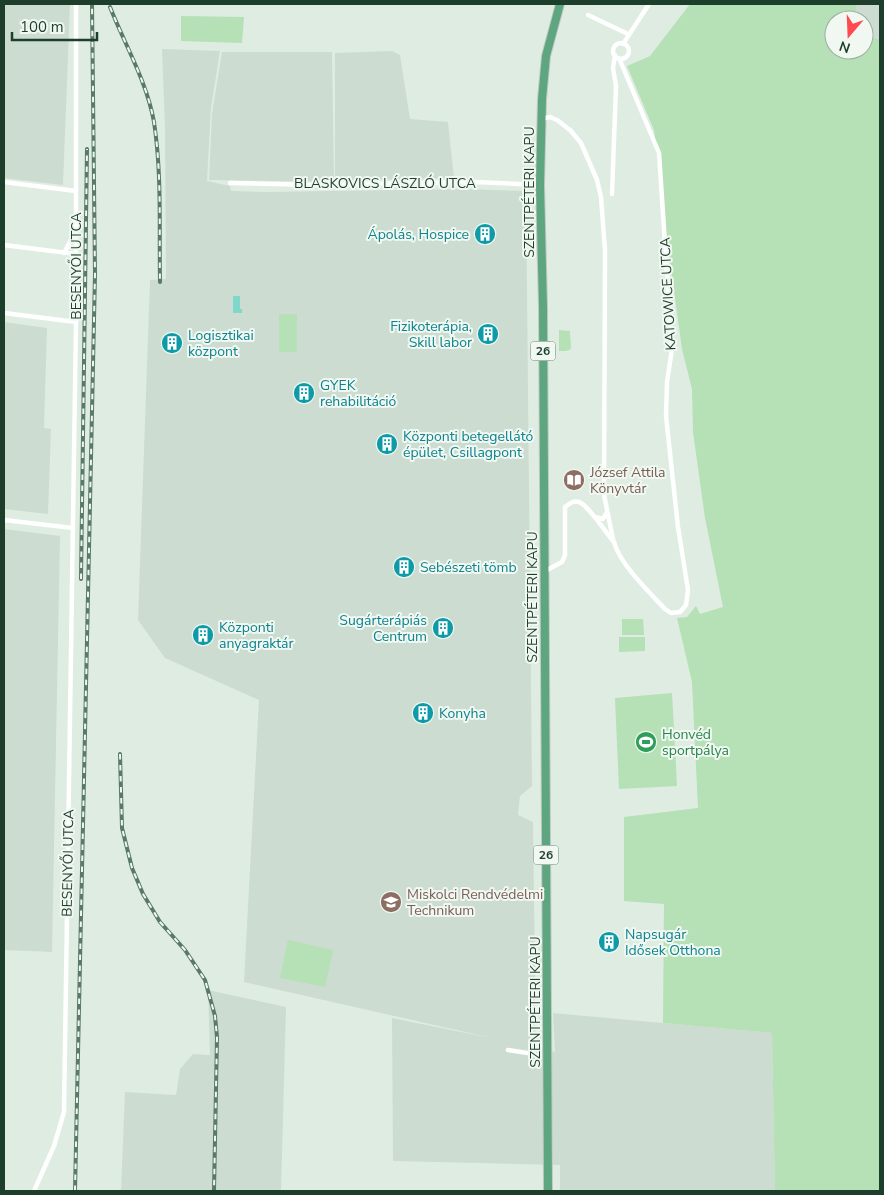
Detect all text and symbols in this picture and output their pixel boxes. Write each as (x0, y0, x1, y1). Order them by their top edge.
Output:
scale bar (12, 10, 98, 42)
north arrow (824, 10, 874, 60)
text: 100 m (20, 17, 64, 37)
text: N (837, 36, 853, 58)
street label: SZENTPÉTERI KAPU (520, 126, 539, 258)
street label: BLASKOVICS LÁSZLÓ UTCA (294, 174, 476, 193)
street label: BESENYŐI UTCA (67, 212, 86, 320)
building icon: Ápolás, Hospice (473, 222, 497, 246)
place label: Ápolás, Hospice (367, 225, 469, 244)
street label: KATOWICE UTCA (656, 237, 680, 351)
place label: Fizikoterápia, Skill labor (390, 317, 472, 352)
building icon: Fizikoterápia, Skill labor (476, 322, 500, 346)
place label: Logisztikai központ (188, 326, 254, 361)
building icon: Logisztikai központ (160, 331, 184, 355)
road number: 26 (530, 342, 556, 361)
place label: GYEK rehabilitáció (320, 376, 397, 411)
building icon: GYEK rehabilitáció (292, 381, 316, 405)
place label: Központi betegellátó épület, Csillagpont (403, 427, 533, 462)
building icon: Központi betegellátó épület, Csillagpont (375, 432, 399, 456)
place label: József Attila Könyvtár (589, 463, 666, 498)
library icon: József Attila Könyvtár (562, 468, 586, 492)
street label: SZENTPÉTERI KAPU (523, 531, 542, 663)
building icon: Sebészeti tömb (392, 555, 416, 579)
place label: Sebészeti tömb (420, 558, 517, 577)
place label: Sugárterápiás Centrum (339, 611, 427, 646)
building icon: Sugárterápiás Centrum (431, 616, 455, 640)
place label: Központi anyagraktár (219, 618, 294, 653)
building icon: Központi anyagraktár (191, 623, 215, 647)
building icon: Konyha (411, 701, 435, 725)
place label: Konyha (439, 704, 486, 723)
place label: Honvéd sportpálya (662, 725, 729, 760)
sports icon: Honvéd sportpálya (634, 730, 658, 754)
street label: BESENYŐI UTCA (58, 809, 78, 917)
road number: 26 (534, 846, 558, 864)
place label: Miskolci Rendvédelmi Technikum (407, 885, 543, 920)
school or university icon: Miskolci Rendvédelmi Technikum (379, 890, 403, 914)
place label: Napsugár Idősek Otthona (625, 925, 721, 960)
building icon: Napsugár Idősek Otthona (597, 930, 621, 954)
street label: SZENTPÉTERI KAPU (526, 936, 545, 1068)

